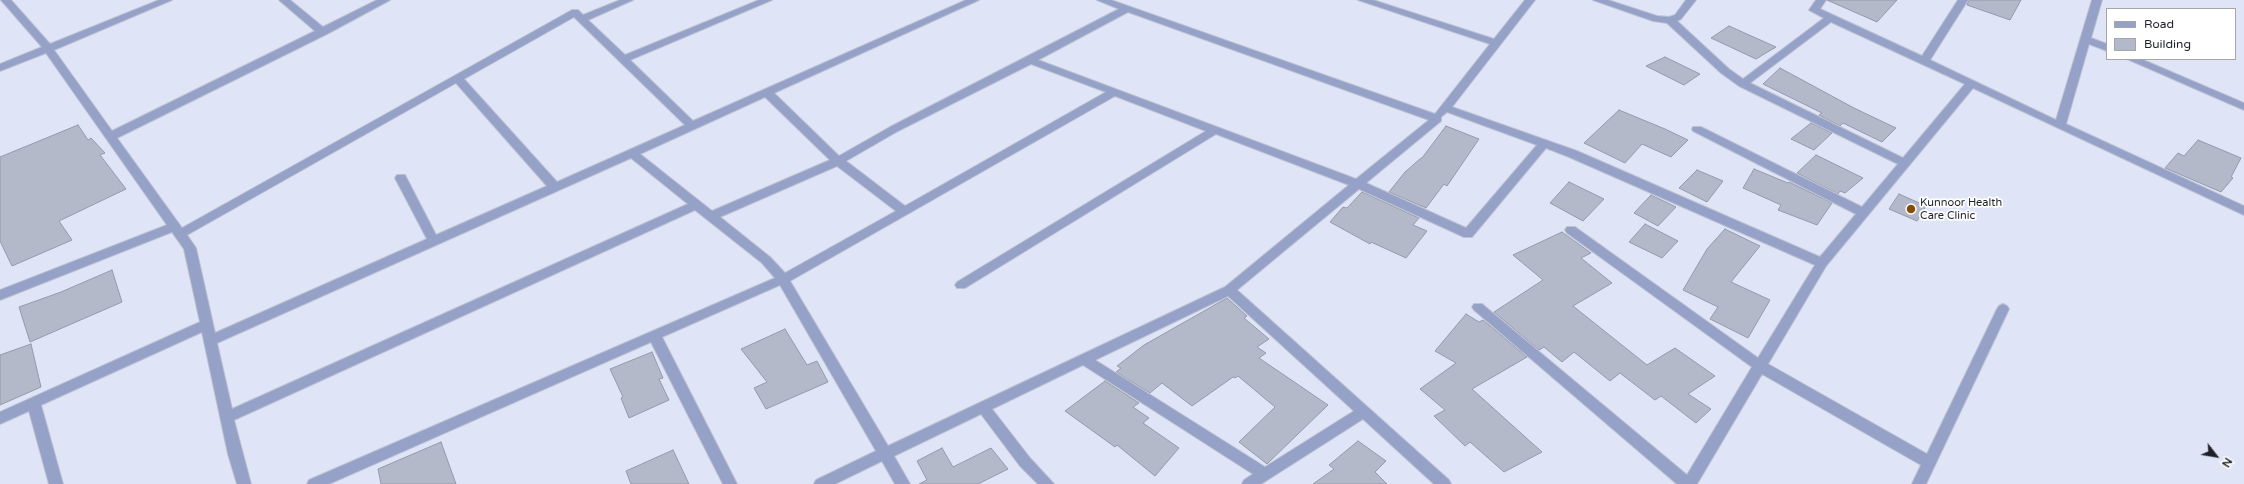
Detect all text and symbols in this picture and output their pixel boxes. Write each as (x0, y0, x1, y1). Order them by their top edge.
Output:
legend (2106, 8, 2236, 60)
text: Road (2144, 17, 2174, 31)
text: Building (2144, 37, 2191, 51)
place label: Kunnoor Health Care Clinic (1920, 196, 2002, 222)
marker: Kunnoor Health Care Clinic (1905, 203, 1917, 215)
north arrow (2196, 436, 2236, 476)
text: N (2219, 455, 2235, 470)

